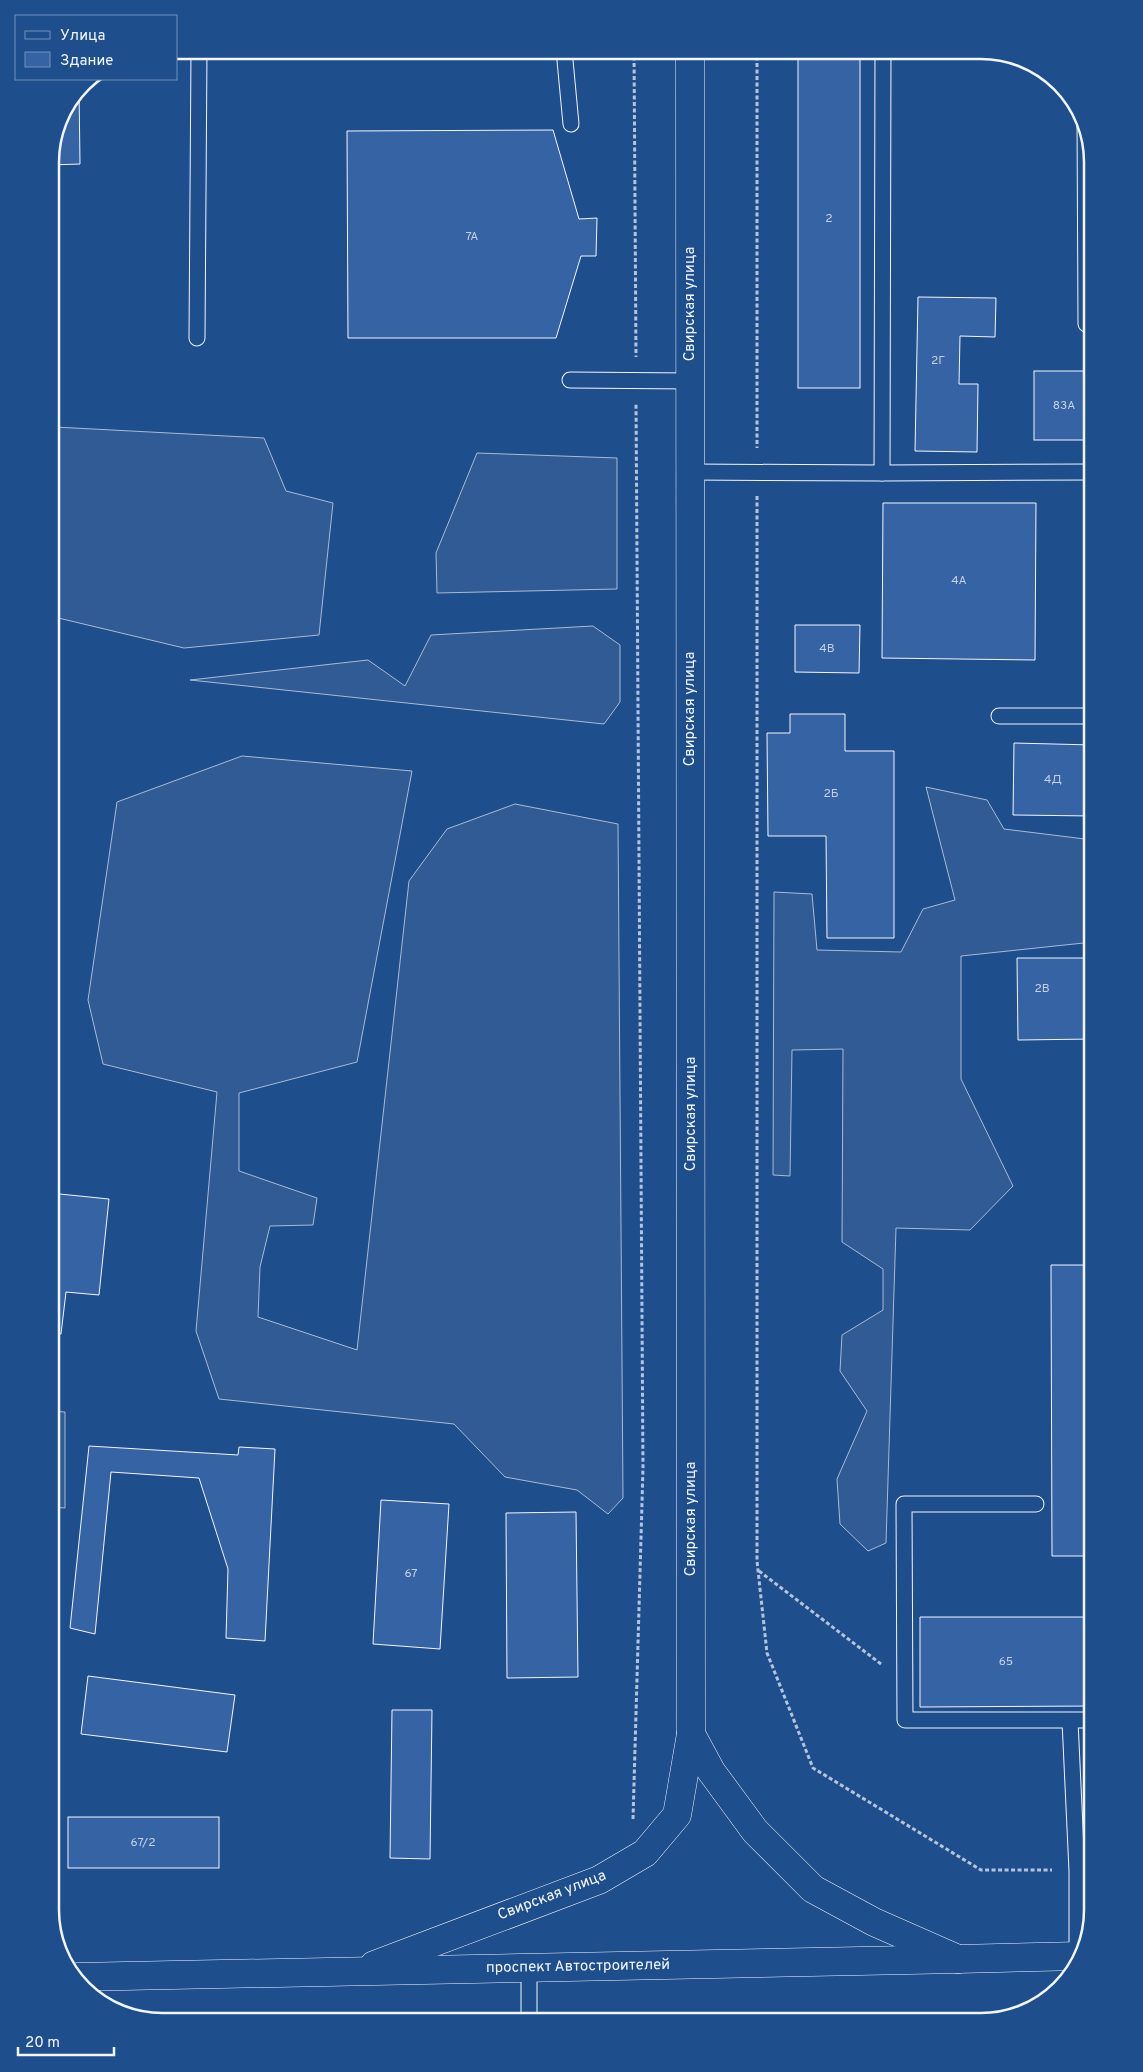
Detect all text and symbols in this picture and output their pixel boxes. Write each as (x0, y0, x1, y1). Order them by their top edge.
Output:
legend (15, 15, 178, 80)
text: Улица (60, 27, 105, 46)
text: Здание (60, 52, 113, 71)
house number: 2 (825, 211, 833, 227)
house number: 7А (465, 229, 479, 245)
street label: Свирская улица (681, 247, 700, 361)
house number: 2Г (931, 353, 945, 369)
house number: 83А (1053, 398, 1075, 414)
house number: 4А (951, 573, 967, 589)
house number: 4В (819, 641, 835, 657)
street label: Свирская улица (681, 652, 700, 766)
house number: 4Д (1044, 772, 1062, 788)
house number: 2Б (823, 786, 839, 802)
house number: 2В (1034, 981, 1050, 997)
street label: Свирская улица (682, 1057, 701, 1171)
street label: Свирская улица (682, 1462, 701, 1576)
house number: 67 (404, 1566, 418, 1582)
house number: 65 (999, 1654, 1013, 1670)
house number: 67/2 (130, 1835, 156, 1851)
street label: Свирская улица (495, 1867, 609, 1925)
street label: проспект Автостроителей (486, 1956, 670, 1978)
scale bar (18, 2024, 114, 2056)
text: 20 m (25, 2034, 60, 2053)

